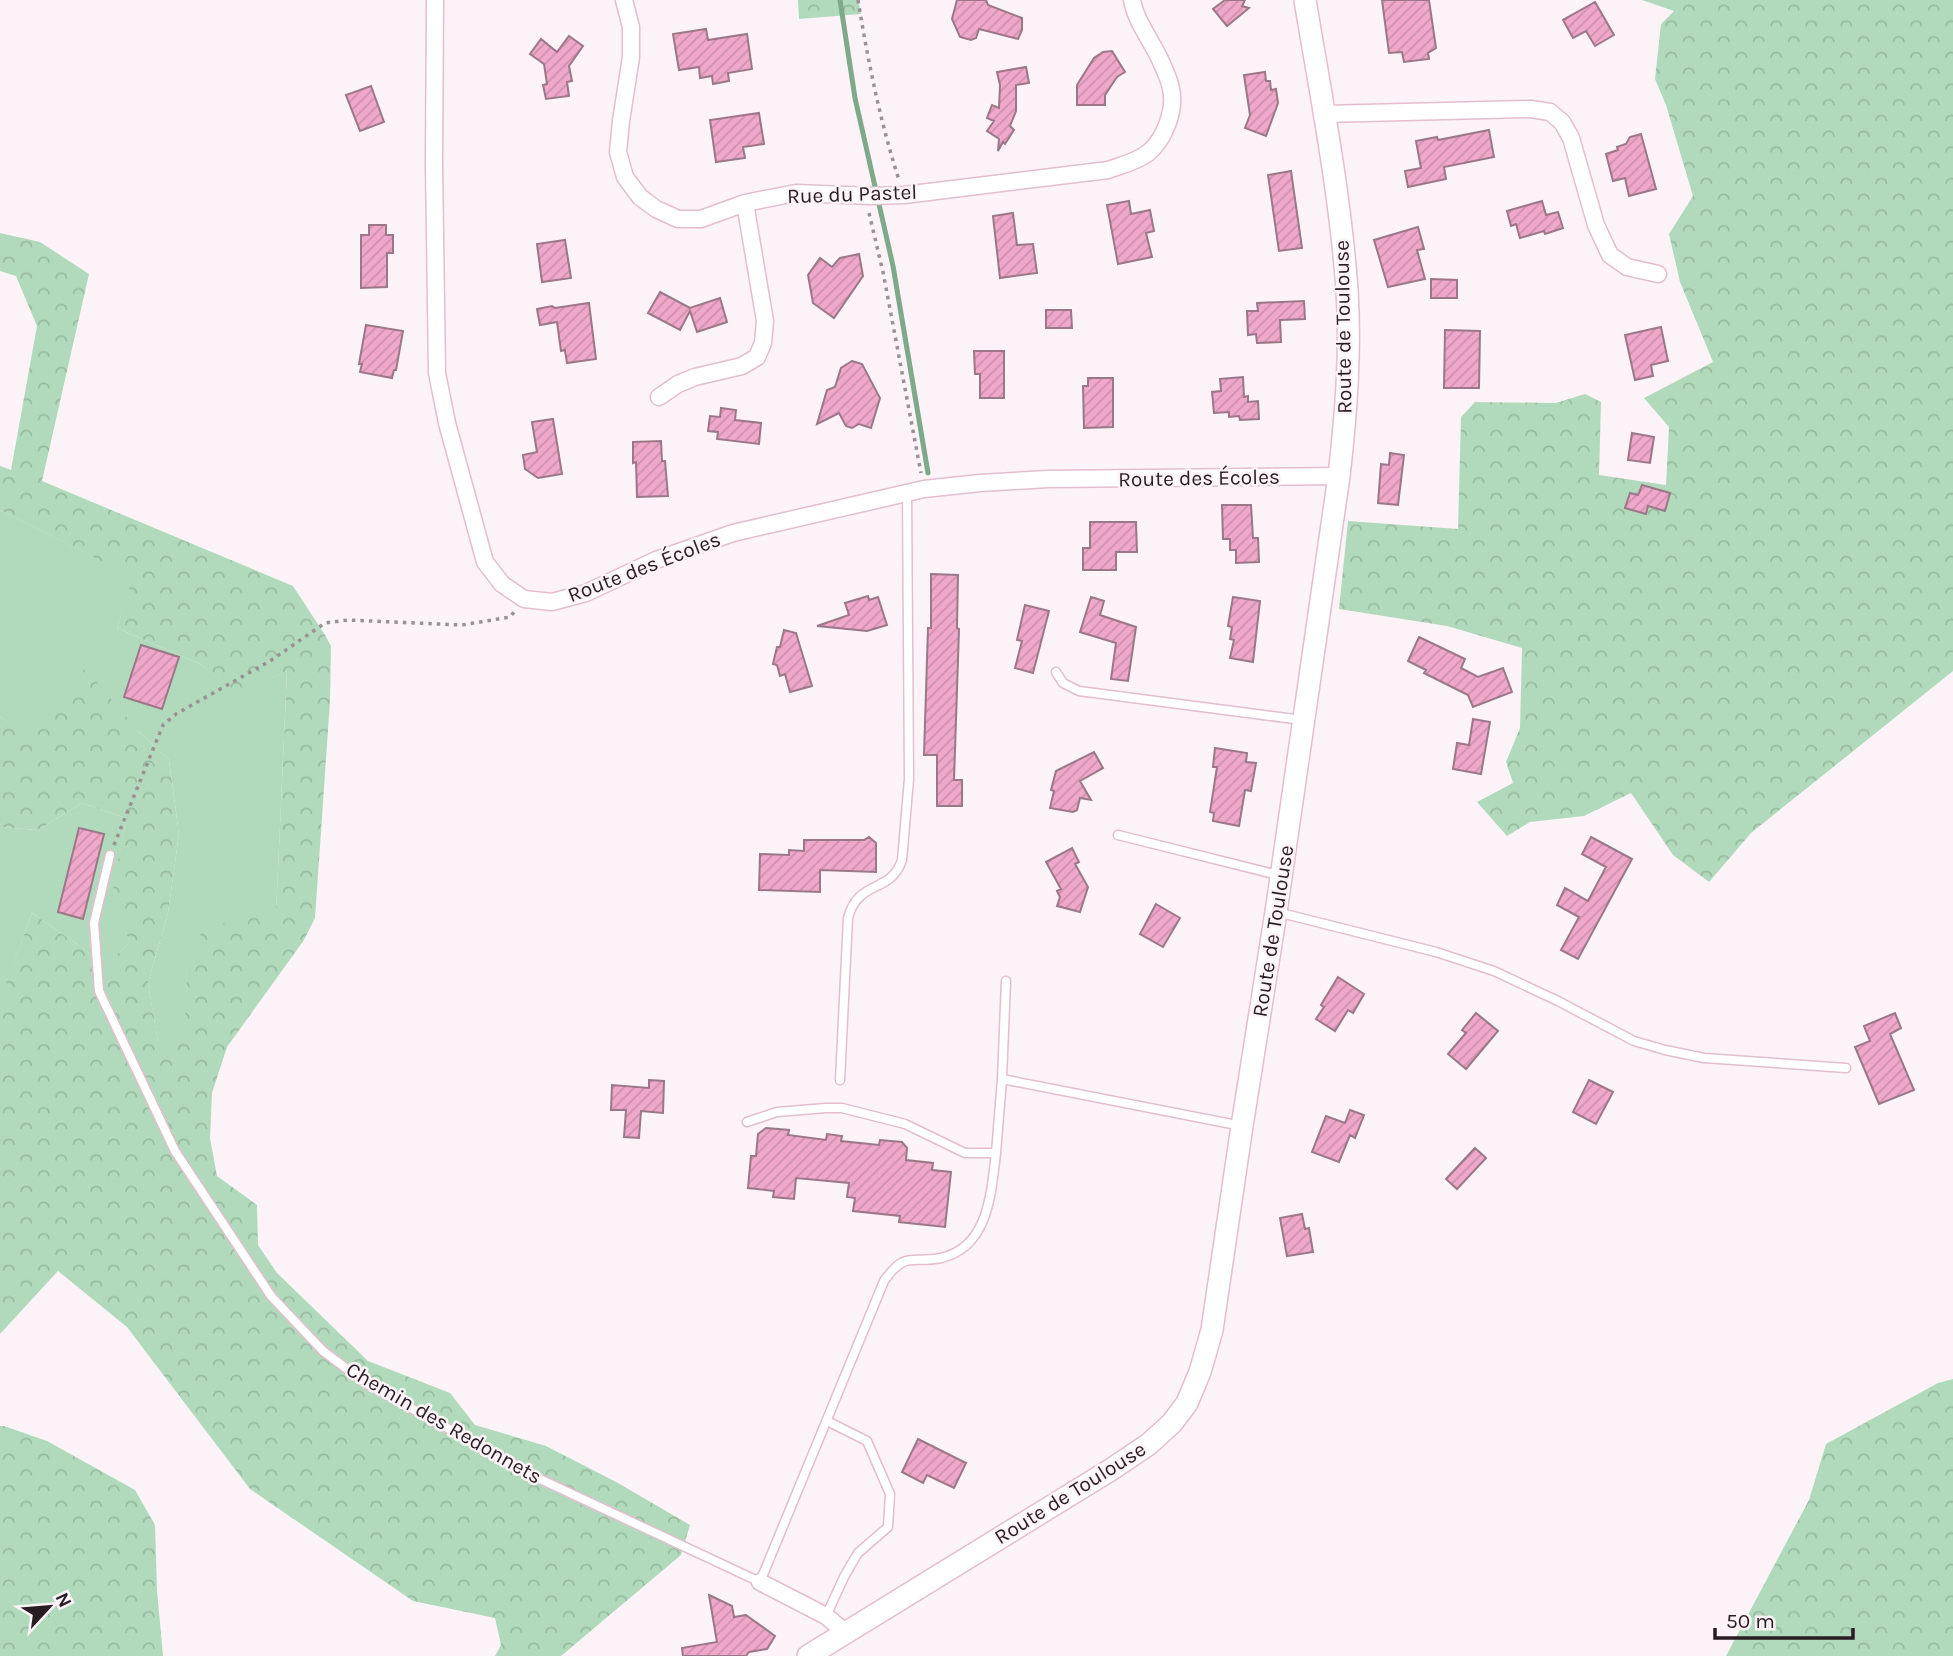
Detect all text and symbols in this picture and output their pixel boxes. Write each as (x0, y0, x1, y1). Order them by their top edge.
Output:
street label: Rue du Pastel (786, 180, 918, 208)
street label: Route de Toulouse (1329, 240, 1357, 414)
street label: Route des Écoles (1118, 465, 1280, 491)
street label: Route des Écoles (564, 527, 724, 607)
street label: Route de Toulouse (1248, 843, 1298, 1019)
street label: Chemin des Redonnets (342, 1357, 546, 1489)
street label: Route de Toulouse (990, 1437, 1150, 1549)
north arrow (14, 1572, 84, 1642)
text: N (51, 1589, 76, 1611)
scale bar (1715, 1596, 1853, 1640)
text: 50 m (1726, 1609, 1775, 1633)

